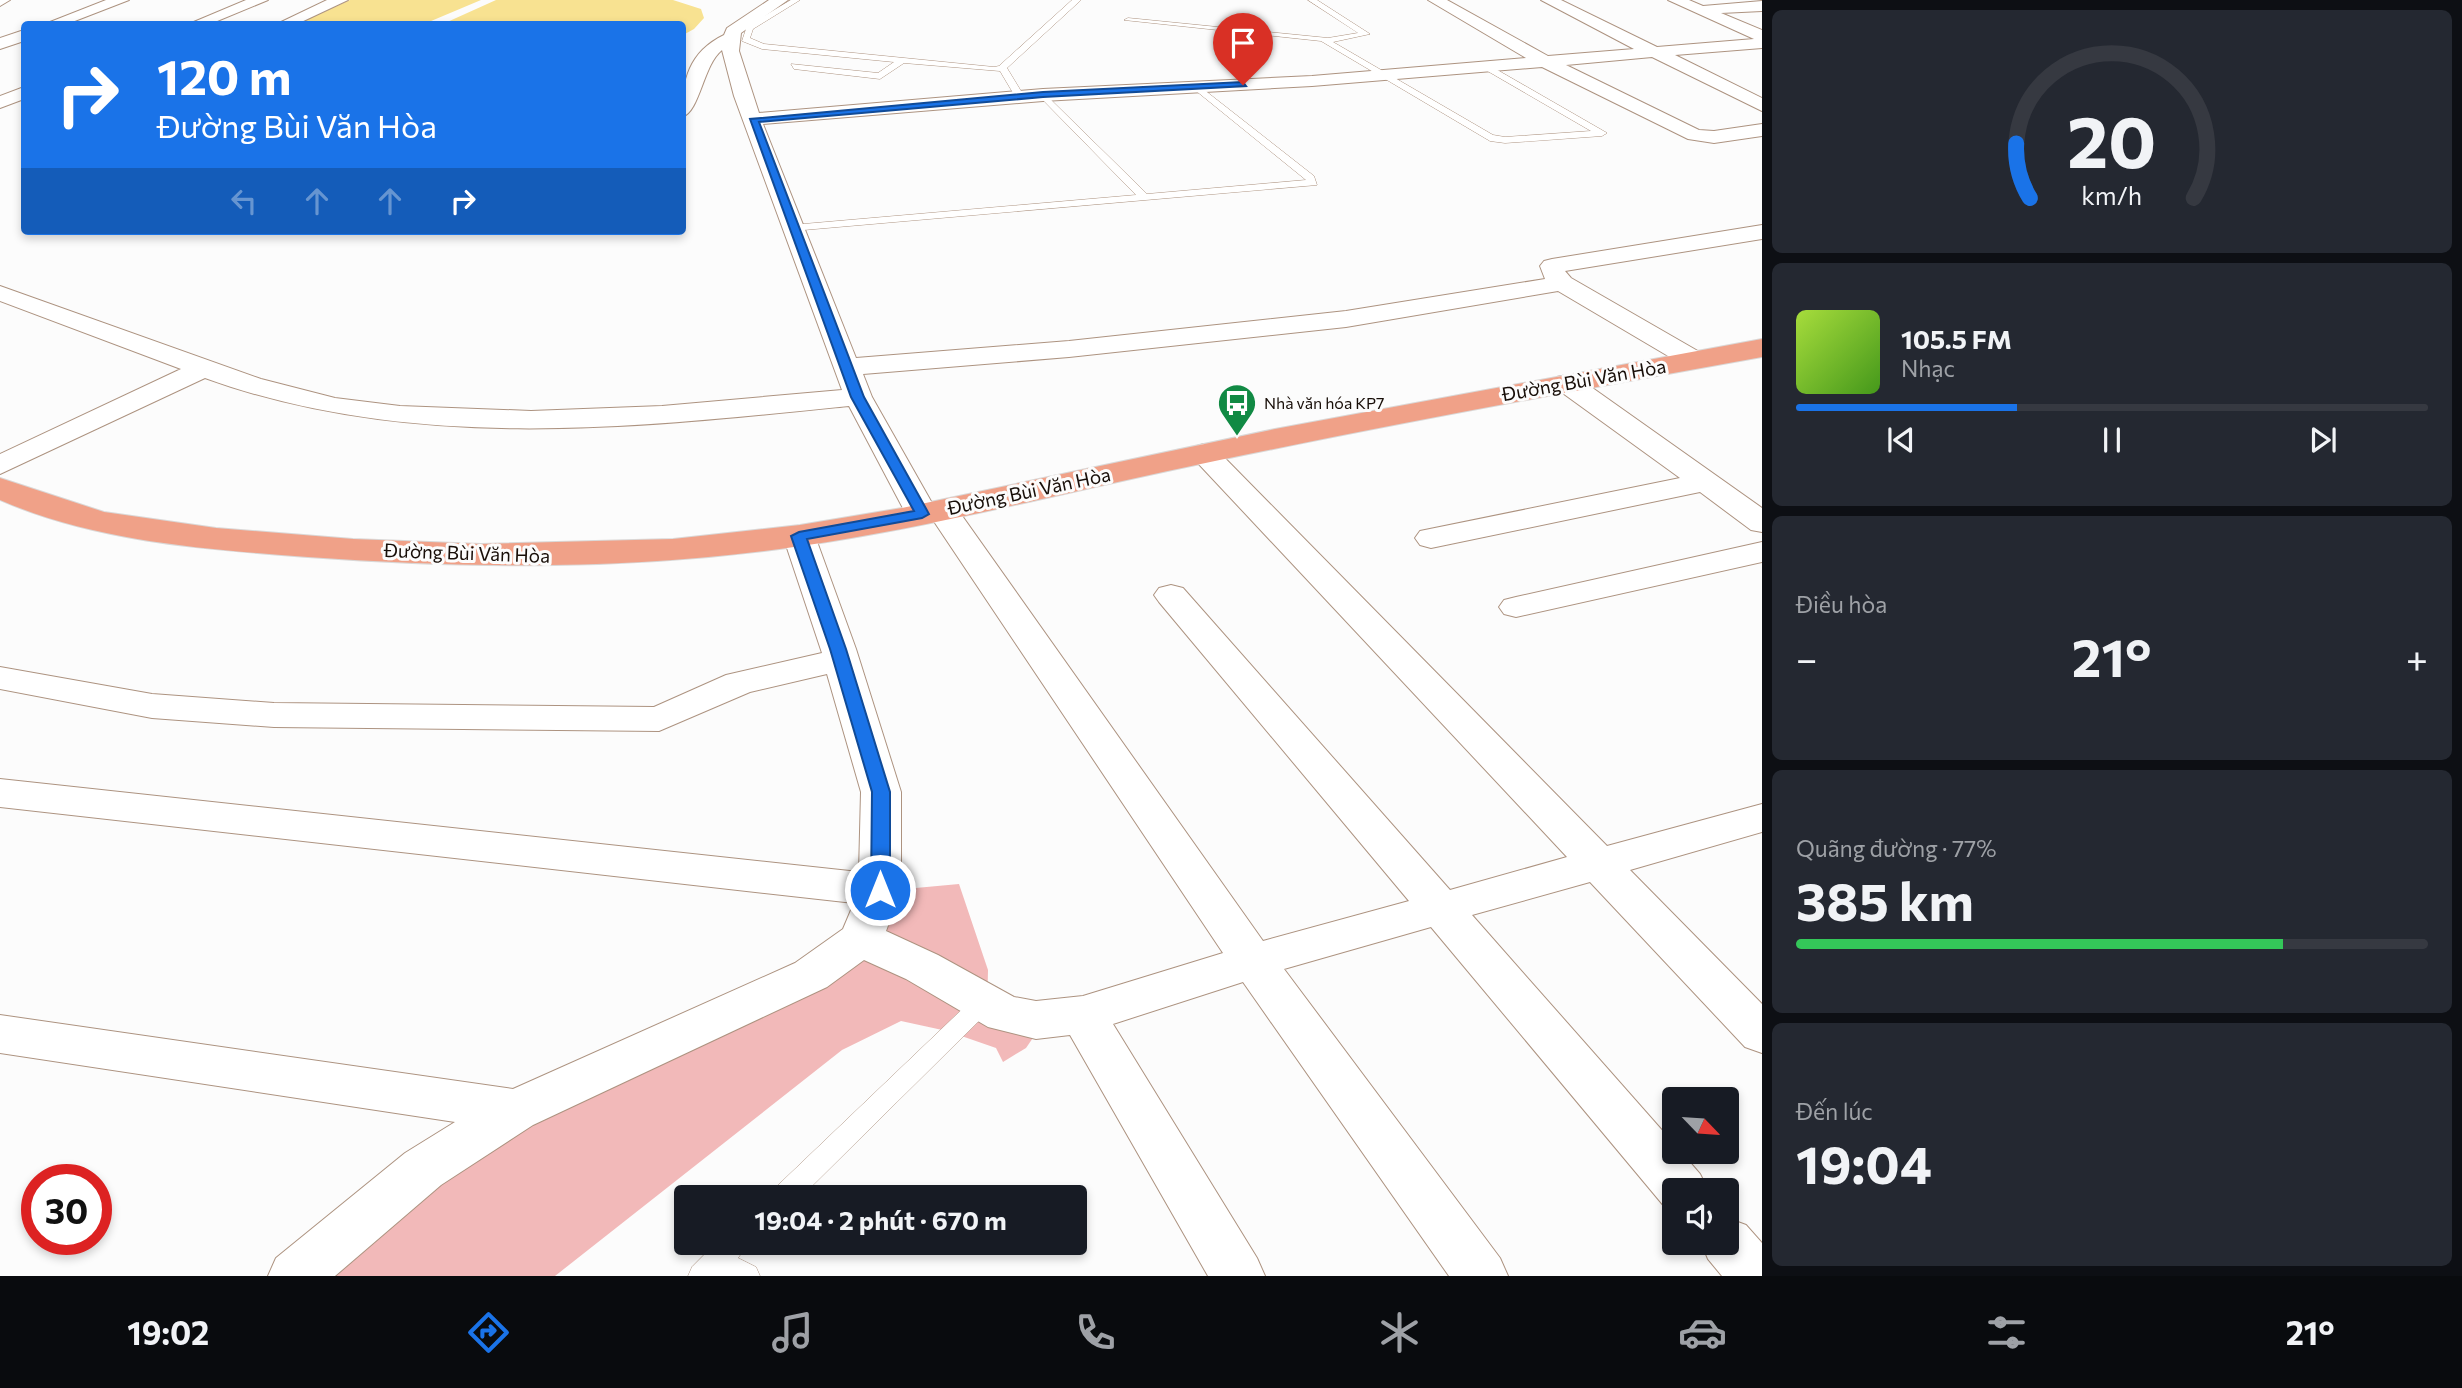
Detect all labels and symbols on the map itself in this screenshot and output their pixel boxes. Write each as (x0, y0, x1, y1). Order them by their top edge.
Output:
pin (1213, 13, 1273, 85)
street label: Đường Bùi Văn Hòa (1499, 354, 1668, 405)
bus stop icon: Nhà văn hóa KP7 (1216, 382, 1258, 437)
place label: Nhà văn hóa KP7 (1264, 393, 1385, 412)
street label: Đường Bùi Văn Hòa (944, 462, 1113, 519)
street label: Đường Bùi Văn Hòa (383, 538, 550, 567)
position arrow (843, 853, 917, 927)
north arrow (1662, 1087, 1740, 1164)
speed limit sign: 30 (21, 1164, 112, 1255)

